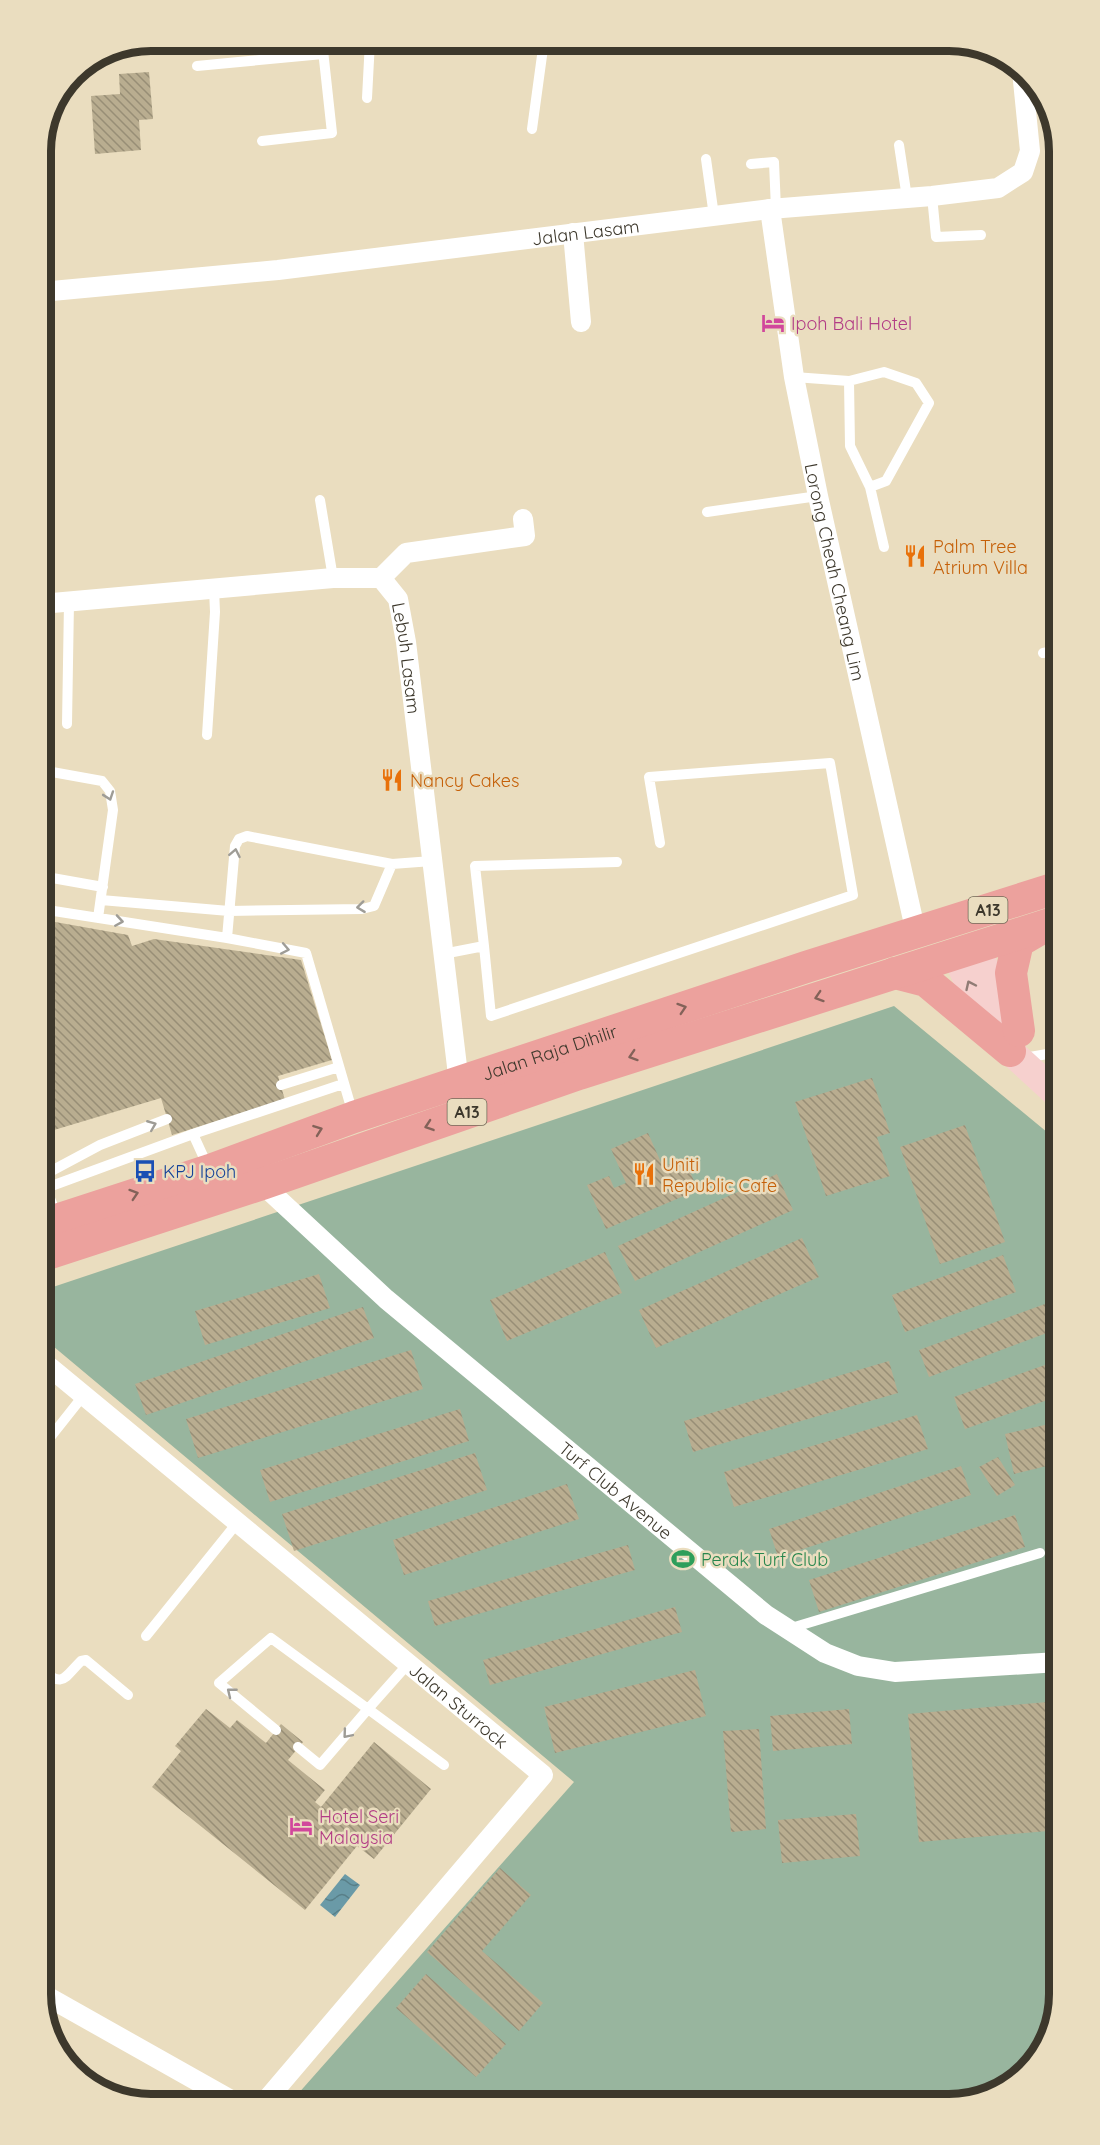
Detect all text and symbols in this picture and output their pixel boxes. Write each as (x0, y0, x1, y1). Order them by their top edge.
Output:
street label: Jalan Lasam (531, 214, 641, 250)
hotel icon: Ipoh Bali Hotel (760, 310, 786, 336)
place label: Ipoh Bali Hotel (791, 312, 912, 335)
street label: Lorong Cheah Cheang Lim (800, 461, 871, 683)
place label: Palm Tree Atrium Villa (933, 535, 1028, 579)
restaurant icon: Palm Tree Atrium Villa (902, 543, 928, 569)
street label: Lebuh Lasam (387, 600, 426, 715)
restaurant icon: Nancy Cakes (379, 767, 405, 793)
place label: Nancy Cakes (410, 769, 519, 792)
one-way arrow (102, 790, 115, 800)
one-way arrow (228, 848, 241, 858)
road number: A13 (968, 897, 1008, 923)
one-way arrow (357, 901, 366, 913)
one-way arrow (115, 915, 124, 927)
one-way arrow (279, 942, 289, 955)
one-way arrow (965, 981, 977, 992)
one-way arrow (814, 990, 825, 1002)
one-way arrow (676, 1003, 687, 1015)
street label: Jalan Raja Dihilir (479, 1019, 620, 1085)
one-way arrow (628, 1049, 639, 1061)
road number: A13 (448, 1099, 486, 1125)
one-way arrow (424, 1118, 435, 1131)
one-way arrow (145, 1120, 156, 1132)
one-way arrow (312, 1125, 323, 1138)
place label: Uniti Republic Cafe (662, 1153, 777, 1197)
bus stop icon: KPJ Ipoh (132, 1158, 158, 1184)
place label: KPJ Ipoh (163, 1160, 236, 1183)
restaurant icon: Uniti Republic Cafe (631, 1161, 657, 1187)
one-way arrow (128, 1189, 139, 1202)
street label: Turf Club Avenue (554, 1436, 677, 1544)
sports icon: Perak Turf Club (670, 1546, 696, 1572)
place label: Perak Turf Club (701, 1548, 828, 1571)
street label: Jalan Sturrock (405, 1658, 513, 1753)
one-way arrow (227, 1689, 238, 1700)
one-way arrow (343, 1727, 354, 1738)
place label: Hotel Seri Malaysia (319, 1805, 399, 1849)
hotel icon: Hotel Seri Malaysia (288, 1813, 314, 1839)

